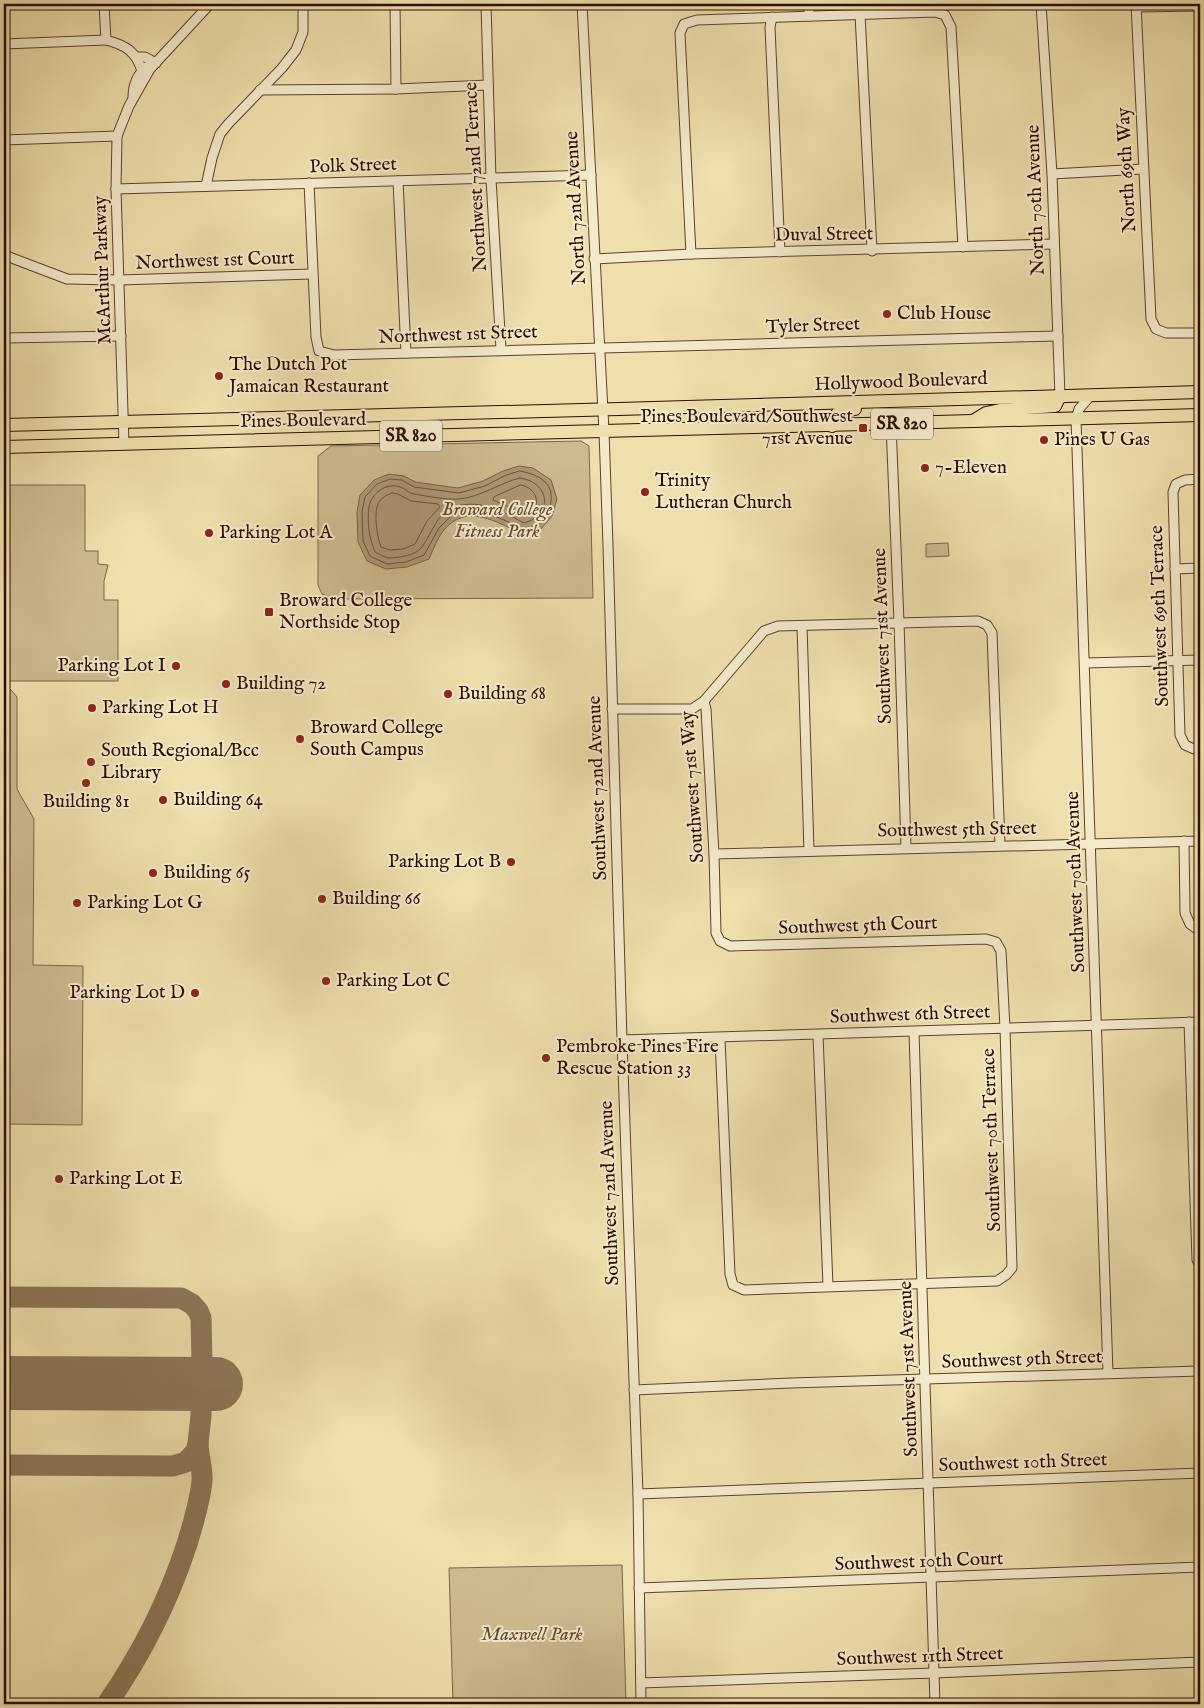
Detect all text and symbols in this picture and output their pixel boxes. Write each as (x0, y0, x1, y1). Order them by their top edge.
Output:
street label: Northwest 72nd Terrace (459, 81, 493, 273)
street label: North 69th Way (1112, 106, 1142, 233)
street label: North 70th Avenue (1021, 124, 1051, 276)
street label: North 72nd Avenue (560, 130, 592, 286)
street label: Polk Street (309, 152, 398, 180)
street label: McArthur Parkway (88, 194, 118, 345)
street label: Duval Street (775, 222, 874, 248)
street label: Northwest 1st Court (135, 246, 296, 276)
place label: Club House (897, 302, 992, 326)
marker: Club House (881, 308, 893, 320)
street label: Tyler Street (765, 312, 861, 340)
street label: Northwest 1st Street (378, 320, 539, 350)
place label: The Dutch Pot Jamaican Restaurant (227, 353, 390, 399)
street label: Hollywood Boulevard (814, 367, 989, 397)
marker: The Dutch Pot Jamaican Restaurant (213, 370, 225, 382)
place label: Pines Boulevard/Southwest 71st Avenue (640, 405, 853, 451)
street label: Pines Boulevard (240, 408, 367, 434)
road number: SR 820 (871, 408, 933, 439)
road number: SR 820 (380, 421, 442, 452)
marker: Pines Boulevard/Southwest 71st Avenue (857, 422, 869, 434)
place label: Pines U Gas (1054, 428, 1150, 452)
marker: Pines U Gas (1038, 434, 1050, 446)
place label: 7-Eleven (935, 456, 1007, 480)
marker: 7-Eleven (919, 462, 931, 474)
place label: Trinity Lutheran Church (655, 469, 792, 515)
marker: Trinity Lutheran Church (639, 486, 651, 498)
park label: Broward College Fitness Park (442, 498, 553, 544)
place label: Parking Lot A (219, 521, 333, 545)
street label: Southwest 69th Terrace (1145, 525, 1175, 707)
marker: Parking Lot A (203, 527, 215, 539)
street label: Southwest 71st Avenue (868, 547, 898, 724)
place label: Broward College Northside Stop (279, 589, 413, 635)
marker: Broward College Northside Stop (263, 606, 275, 618)
place label: Parking Lot I (57, 654, 166, 678)
marker: Parking Lot I (170, 660, 182, 672)
place label: Building 72 (236, 672, 326, 696)
marker: Building 72 (220, 678, 232, 690)
place label: Building 68 (458, 682, 546, 706)
marker: Building 68 (442, 688, 454, 700)
street label: Southwest 72nd Avenue (583, 695, 613, 881)
place label: Parking Lot H (102, 696, 219, 720)
marker: Parking Lot H (86, 702, 98, 714)
street label: Southwest 71st Way (676, 710, 710, 864)
place label: Broward College South Campus (310, 716, 444, 762)
marker: Broward College South Campus (294, 733, 306, 745)
place label: South Regional/Bcc Library (101, 739, 259, 785)
marker: South Regional/Bcc Library (85, 756, 97, 768)
marker: Building 81 (80, 777, 92, 789)
place label: Building 64 (173, 788, 263, 812)
place label: Building 81 (43, 790, 129, 814)
street label: Southwest 70th Avenue (1061, 791, 1091, 973)
marker: Building 64 (157, 794, 169, 806)
street label: Southwest 5th Street (877, 817, 1037, 843)
place label: Parking Lot B (388, 850, 501, 874)
marker: Parking Lot B (505, 856, 517, 868)
place label: Building 65 (163, 861, 250, 885)
marker: Building 65 (147, 867, 159, 879)
place label: Building 66 (332, 887, 421, 911)
place label: Parking Lot G (87, 891, 203, 915)
marker: Building 66 (316, 893, 328, 905)
marker: Parking Lot G (71, 897, 83, 909)
street label: Southwest 5th Court (778, 911, 939, 941)
place label: Parking Lot C (336, 969, 450, 993)
marker: Parking Lot C (320, 975, 332, 987)
place label: Parking Lot D (69, 981, 185, 1005)
marker: Parking Lot D (189, 987, 201, 999)
street label: Southwest 6th Street (829, 1000, 991, 1030)
place label: Pembroke Pines Fire Rescue Station 33 (556, 1035, 719, 1081)
street label: Southwest 70th Terrace (977, 1048, 1007, 1232)
marker: Pembroke Pines Fire Rescue Station 33 (540, 1052, 552, 1064)
street label: Southwest 72nd Avenue (595, 1100, 625, 1286)
place label: Parking Lot E (69, 1167, 183, 1191)
marker: Parking Lot E (53, 1173, 65, 1185)
street label: Southwest 71st Avenue (894, 1280, 924, 1457)
street label: Southwest 9th Street (941, 1345, 1103, 1375)
street label: Southwest 10th Street (938, 1448, 1108, 1478)
street label: Southwest 10th Court (834, 1547, 1004, 1577)
park label: Maxwell Park (481, 1623, 583, 1647)
street label: Southwest 11th Street (836, 1642, 1004, 1672)

